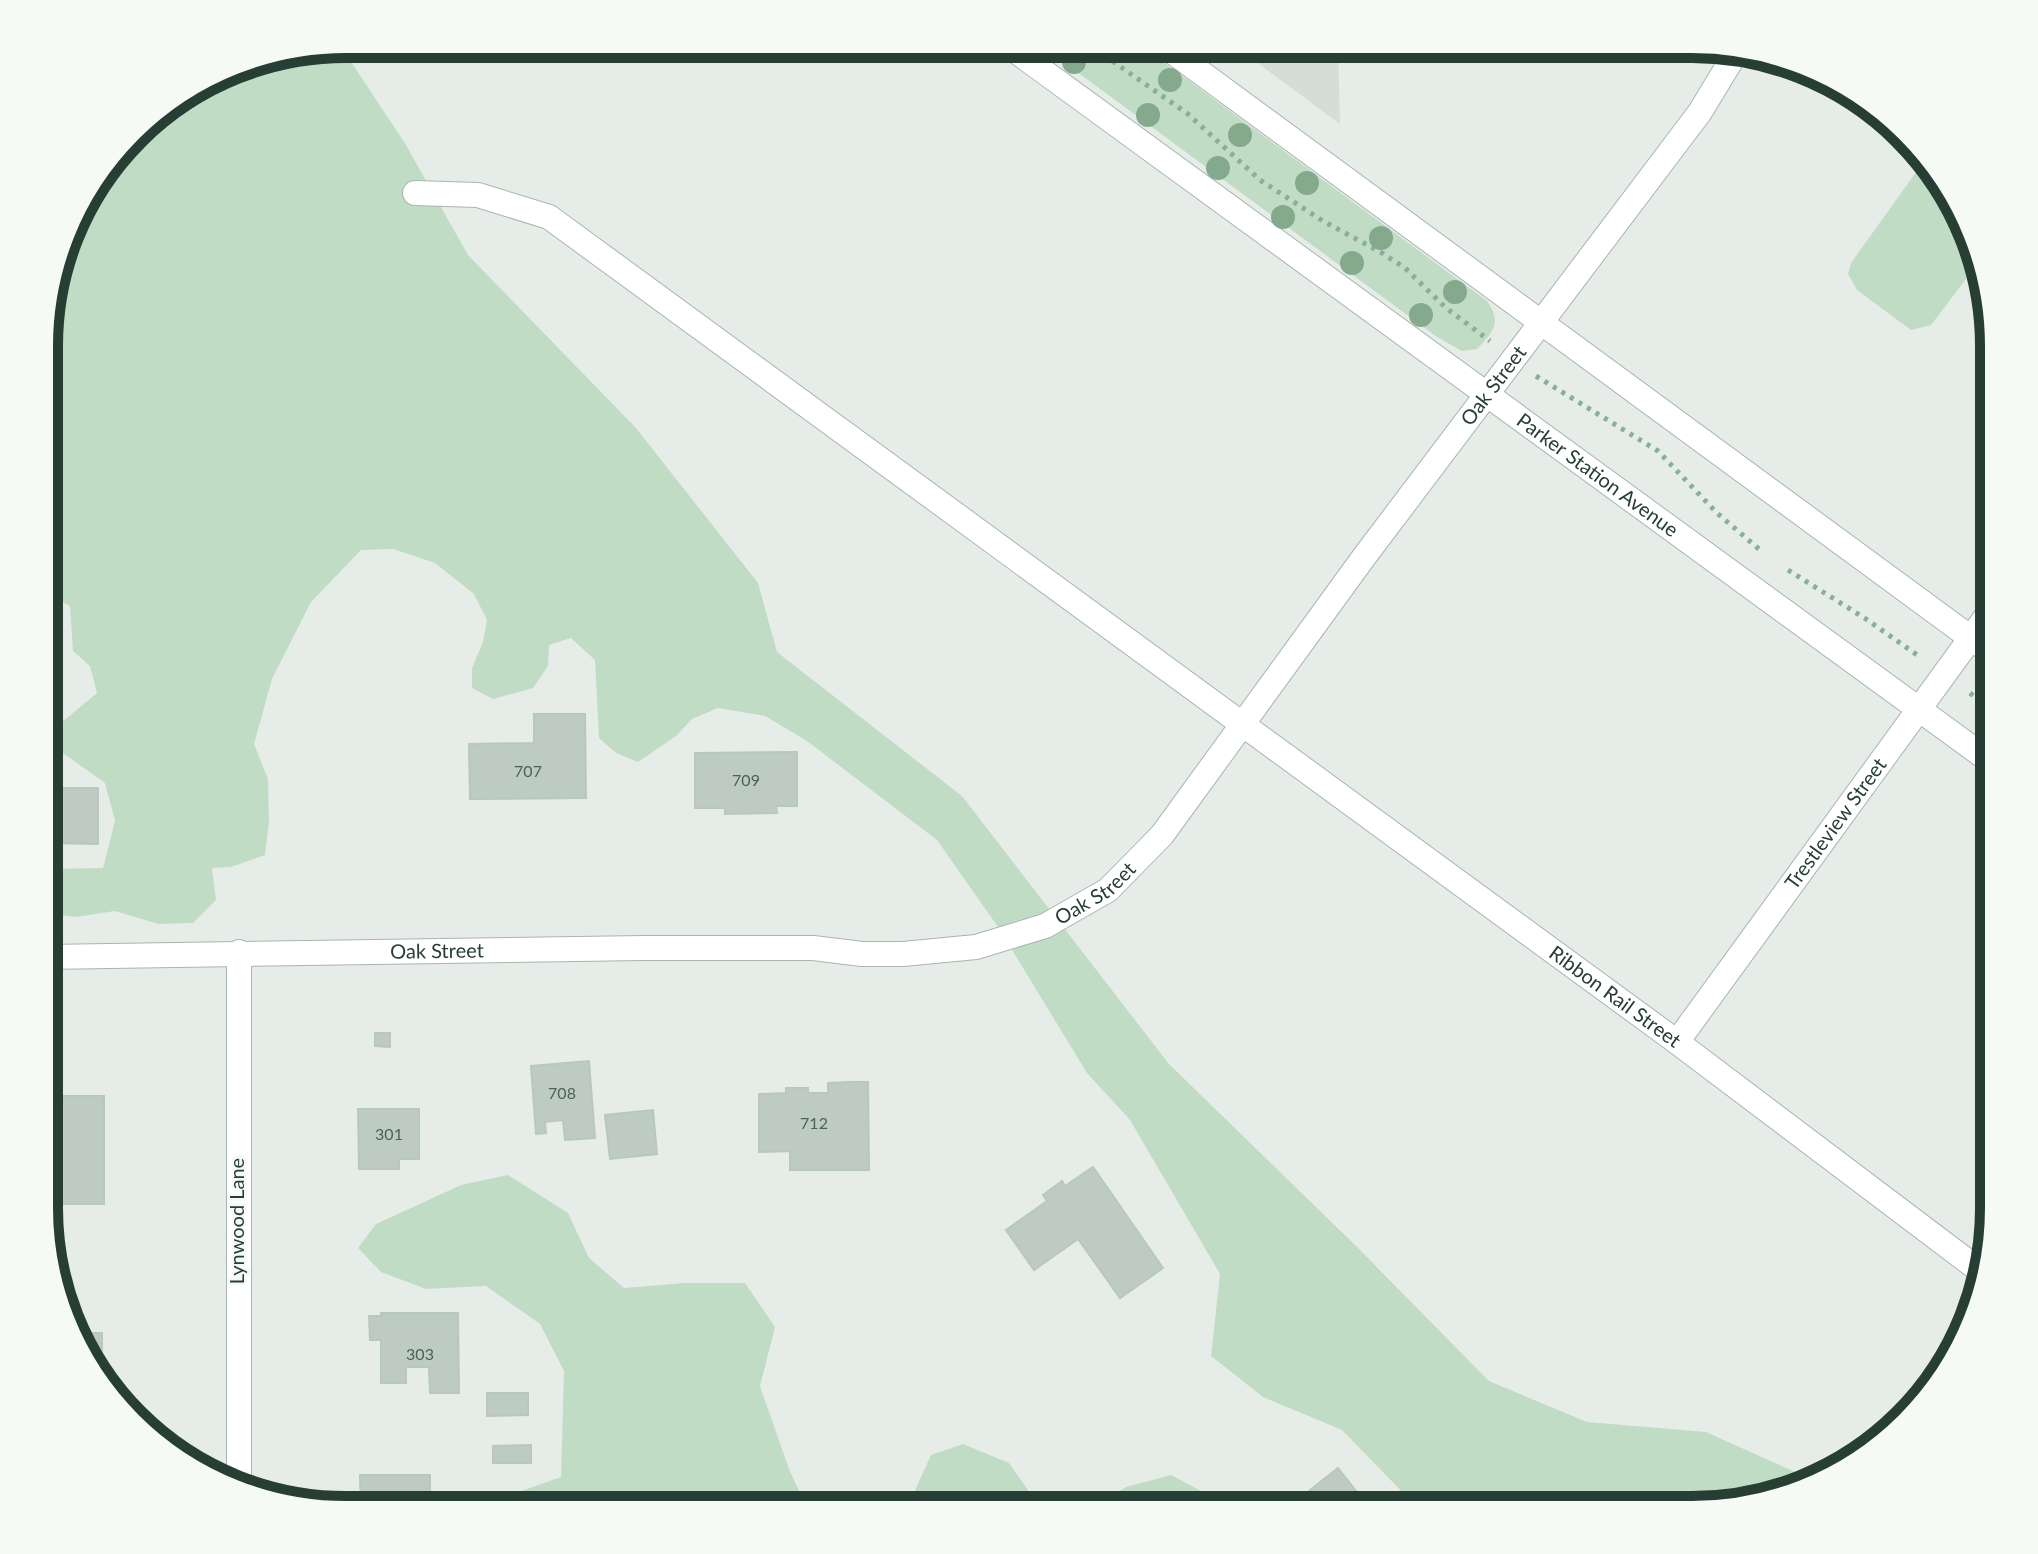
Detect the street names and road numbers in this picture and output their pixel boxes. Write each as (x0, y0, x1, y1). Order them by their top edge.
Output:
street label: Oak Street (1455, 340, 1530, 430)
street label: Parker Station Avenue (1513, 407, 1684, 541)
street label: Trestleview Street (1779, 753, 1891, 893)
street label: Oak Street (1050, 856, 1140, 929)
street label: Oak Street (390, 937, 484, 963)
street label: Ribbon Rail Street (1545, 940, 1686, 1052)
street label: Lynwood Lane (224, 1158, 248, 1284)

